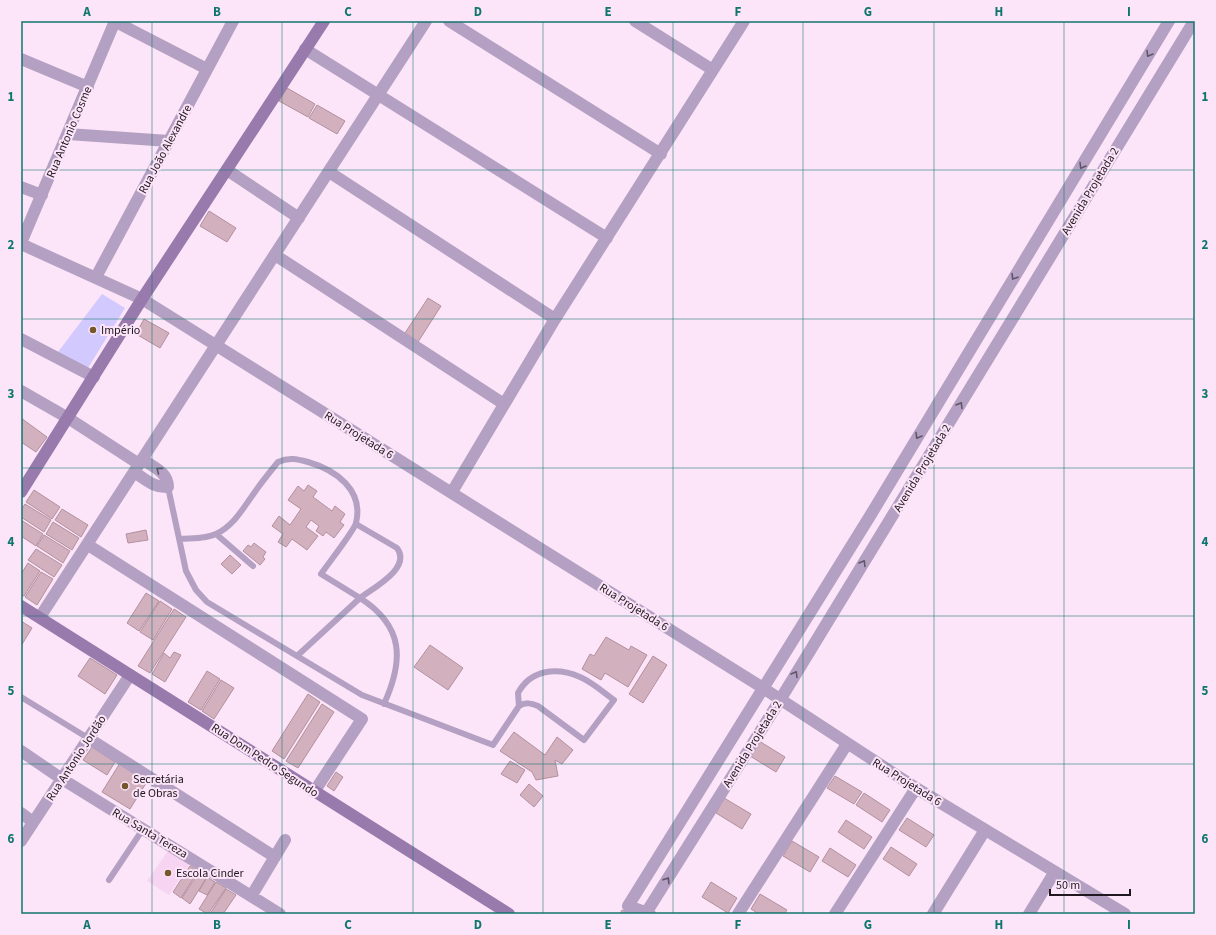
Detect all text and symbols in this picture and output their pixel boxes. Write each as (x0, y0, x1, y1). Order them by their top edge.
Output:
text: A (82, 3, 91, 21)
text: B (213, 3, 221, 21)
text: C (344, 3, 352, 21)
text: D (474, 3, 482, 21)
text: E (604, 3, 612, 21)
text: F (735, 3, 742, 21)
text: G (864, 3, 872, 21)
text: H (995, 3, 1003, 21)
text: I (1127, 3, 1131, 21)
one-way arrow (1147, 50, 1154, 57)
street label: Rua Antonio Cosme (42, 84, 96, 181)
text: 1 (8, 88, 15, 106)
text: 1 (1202, 88, 1209, 106)
street label: Rua João Alexandre (135, 102, 196, 197)
street label: Avenida Projetada 2 (1057, 144, 1123, 238)
one-way arrow (1080, 162, 1087, 169)
text: 2 (8, 236, 15, 254)
text: 2 (1202, 236, 1209, 254)
one-way arrow (1012, 273, 1019, 280)
place label: Império (101, 322, 140, 339)
marker: Império (88, 325, 98, 335)
text: 3 (8, 385, 15, 403)
text: 3 (1202, 385, 1209, 403)
one-way arrow (955, 402, 963, 409)
street label: Rua Projetada 6 (321, 407, 397, 464)
street label: Avenida Projetada 2 (889, 421, 955, 515)
one-way arrow (915, 432, 922, 439)
one-way arrow (156, 468, 163, 475)
text: 4 (8, 533, 15, 551)
text: 4 (1202, 533, 1209, 551)
one-way arrow (858, 560, 866, 567)
street label: Rua Projetada 6 (596, 579, 672, 636)
one-way arrow (791, 671, 798, 678)
text: 5 (8, 682, 15, 700)
text: 5 (1202, 682, 1209, 700)
street label: Avenida Projetada 2 (719, 697, 786, 791)
street label: Rua Antonio Jordão (42, 712, 111, 805)
street label: Rua Dom Pedro Segundo (208, 719, 322, 801)
street label: Rua Projetada 6 (869, 754, 945, 811)
place label: Secretária de Obras (133, 771, 184, 802)
marker: Secretária de Obras (120, 781, 130, 791)
street label: Rua Santa Tereza (109, 804, 191, 863)
text: 6 (8, 830, 15, 848)
text: 6 (1202, 830, 1209, 848)
place label: Escola Cinder (176, 865, 245, 882)
marker: Escola Cinder (163, 868, 173, 878)
scale bar (1050, 871, 1130, 897)
one-way arrow (662, 877, 669, 884)
text: 50 m (1056, 877, 1080, 894)
text: A (82, 916, 91, 934)
text: B (213, 916, 221, 934)
text: C (344, 916, 352, 934)
text: D (474, 916, 482, 934)
text: E (604, 916, 612, 934)
text: F (735, 916, 742, 934)
text: G (864, 916, 872, 934)
text: H (995, 916, 1003, 934)
text: I (1127, 916, 1131, 934)

